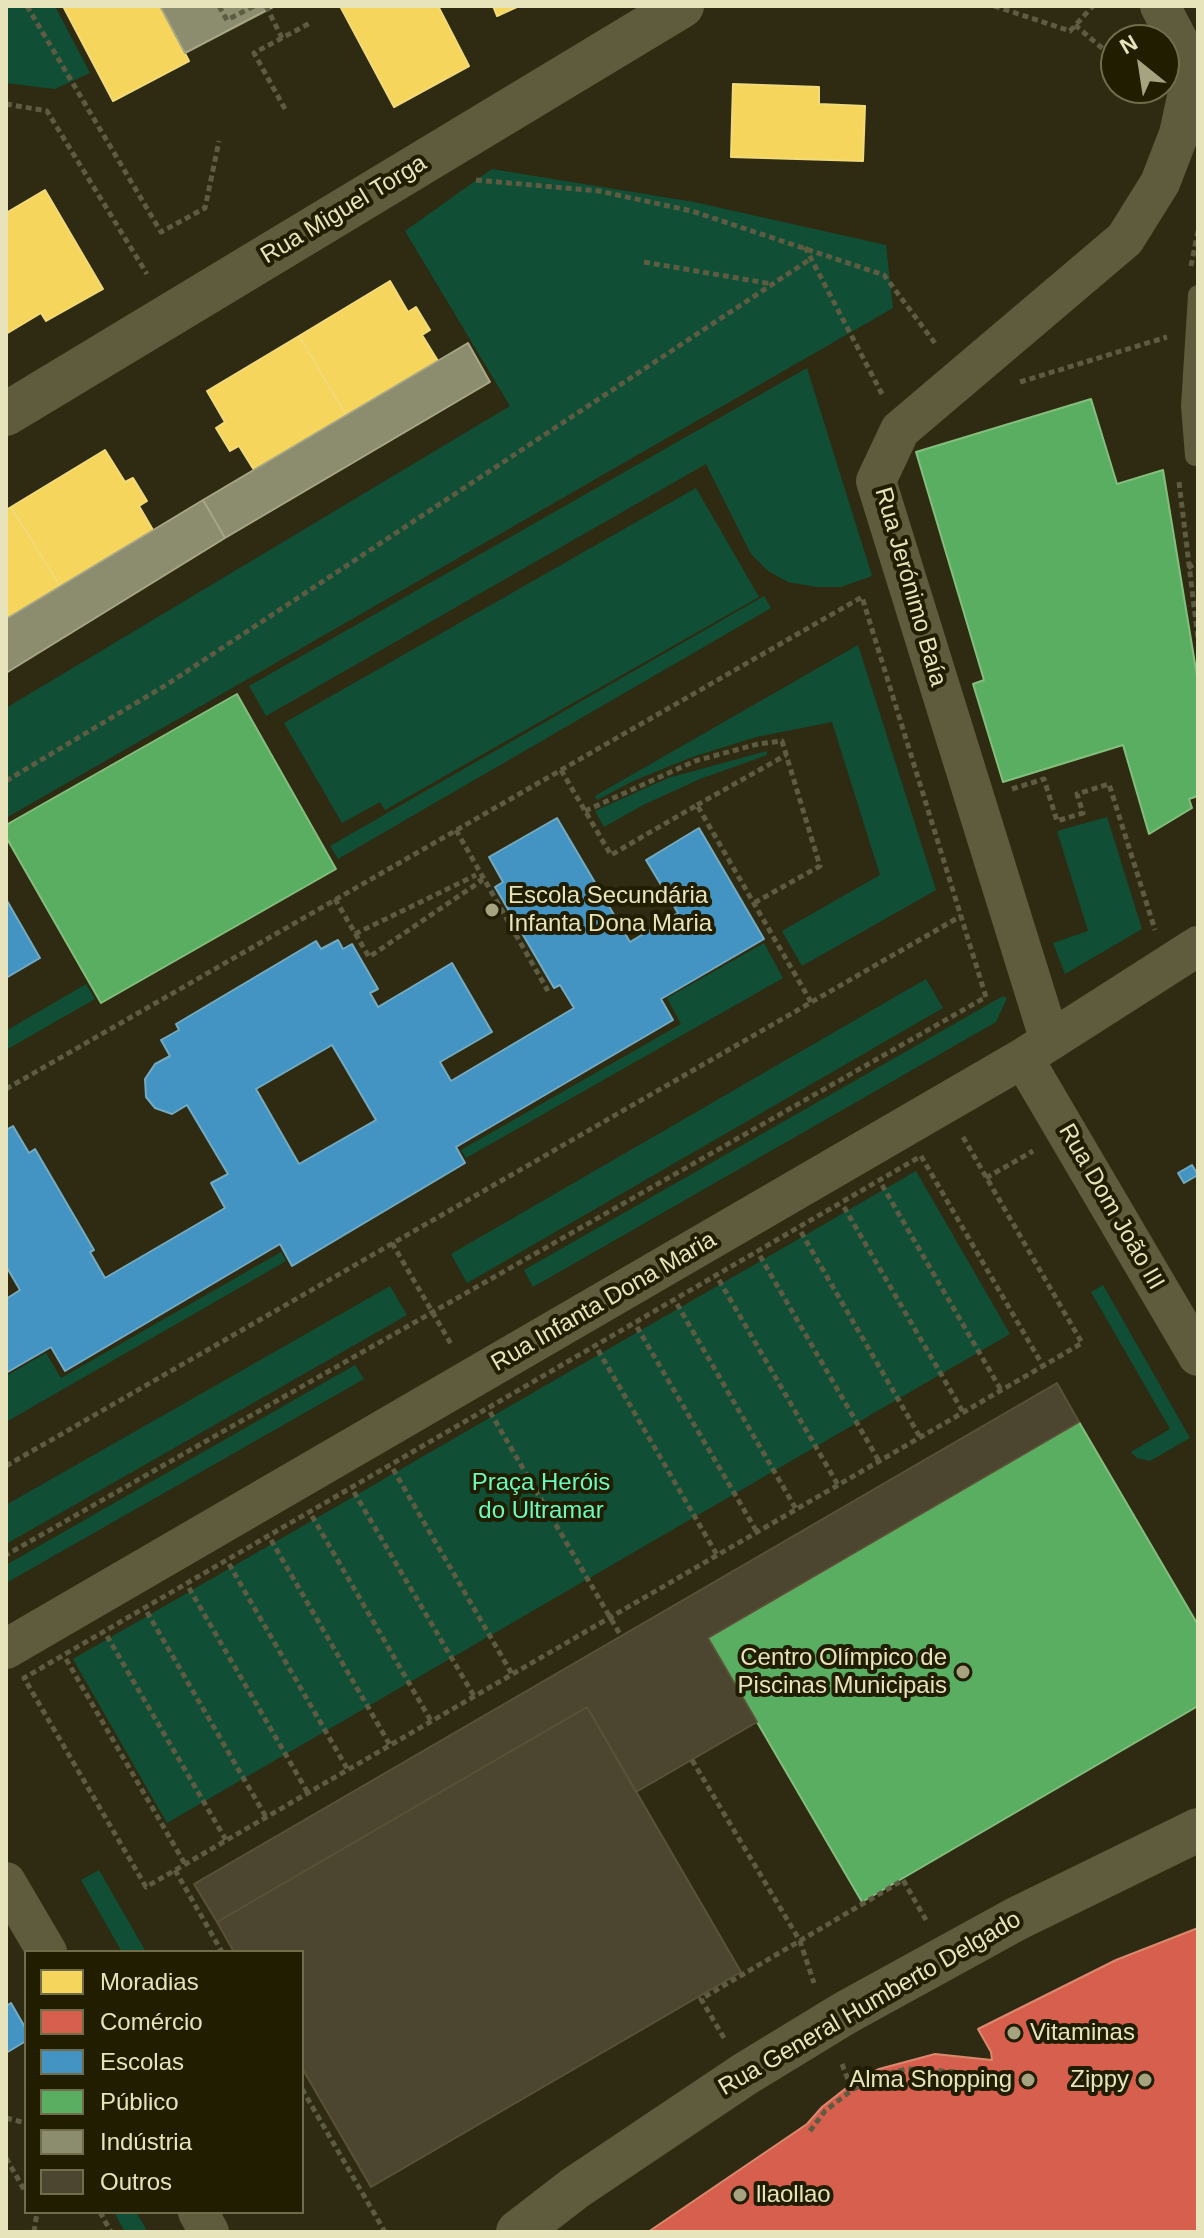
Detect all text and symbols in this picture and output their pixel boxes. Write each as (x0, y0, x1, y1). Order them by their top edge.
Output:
north arrow (1100, 24, 1180, 104)
text: N (1116, 30, 1142, 59)
street label: Rua Miguel Torga (256, 149, 432, 271)
street label: Rua Jerónimo Baía (868, 484, 952, 690)
place label: Escola Secundária Infanta Dona Maria (508, 882, 712, 938)
marker: Escola Secundária Infanta Dona Maria (483, 901, 501, 919)
street label: Rua Dom João III (1052, 1119, 1170, 1295)
street label: Rua Infanta Dona Maria (486, 1226, 722, 1378)
park label: Praça Heróis do Ultramar (472, 1469, 610, 1525)
place label: Centro Olímpico de Piscinas Municipais (738, 1644, 947, 1700)
marker: Centro Olímpico de Piscinas Municipais (954, 1663, 972, 1681)
street label: Rua General Humberto Delgado (714, 1905, 1026, 2103)
legend (24, 1950, 304, 2214)
text: Moradias (100, 1968, 199, 1995)
text: Comércio (100, 2008, 203, 2035)
place label: Vitaminas (1030, 2019, 1135, 2047)
marker: Vitaminas (1005, 2024, 1023, 2042)
text: Escolas (100, 2048, 184, 2075)
place label: Alma Shopping (849, 2066, 1012, 2094)
place label: Zippy (1070, 2066, 1129, 2094)
marker: Alma Shopping (1019, 2071, 1037, 2089)
marker: Zippy (1136, 2071, 1154, 2089)
text: Público (100, 2088, 179, 2115)
text: Indústria (100, 2128, 192, 2155)
text: Outros (100, 2168, 172, 2195)
place label: llaollao (756, 2181, 831, 2209)
marker: llaollao (731, 2186, 749, 2204)

